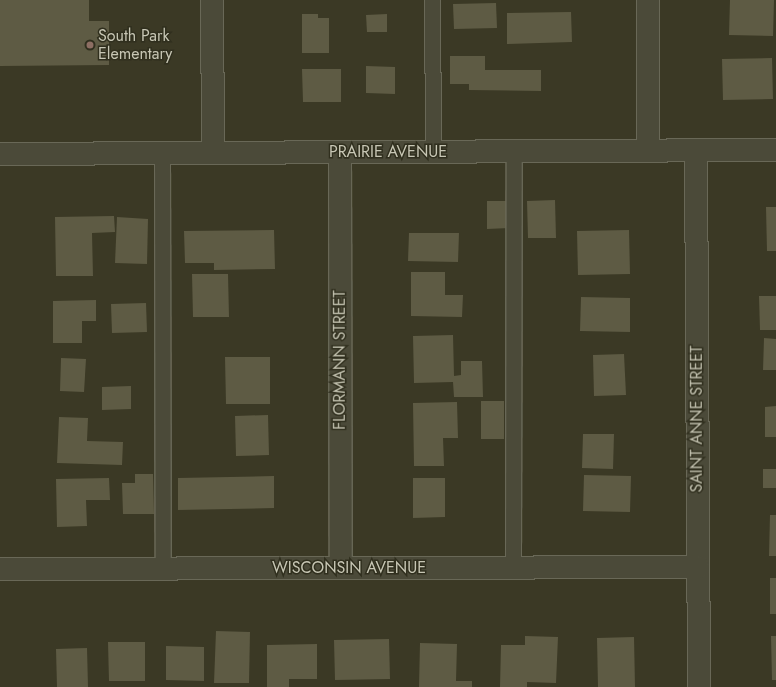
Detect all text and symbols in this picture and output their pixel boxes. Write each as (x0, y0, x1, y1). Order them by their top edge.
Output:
place label: South Park Elementary (98, 26, 172, 64)
marker: South Park Elementary (85, 40, 95, 50)
street label: PRAIRIE AVENUE (329, 142, 447, 162)
street label: FLORMANN STREET (330, 290, 350, 430)
street label: SAINT ANNE STREET (687, 345, 707, 493)
street label: WISCONSIN AVENUE (272, 558, 426, 578)

